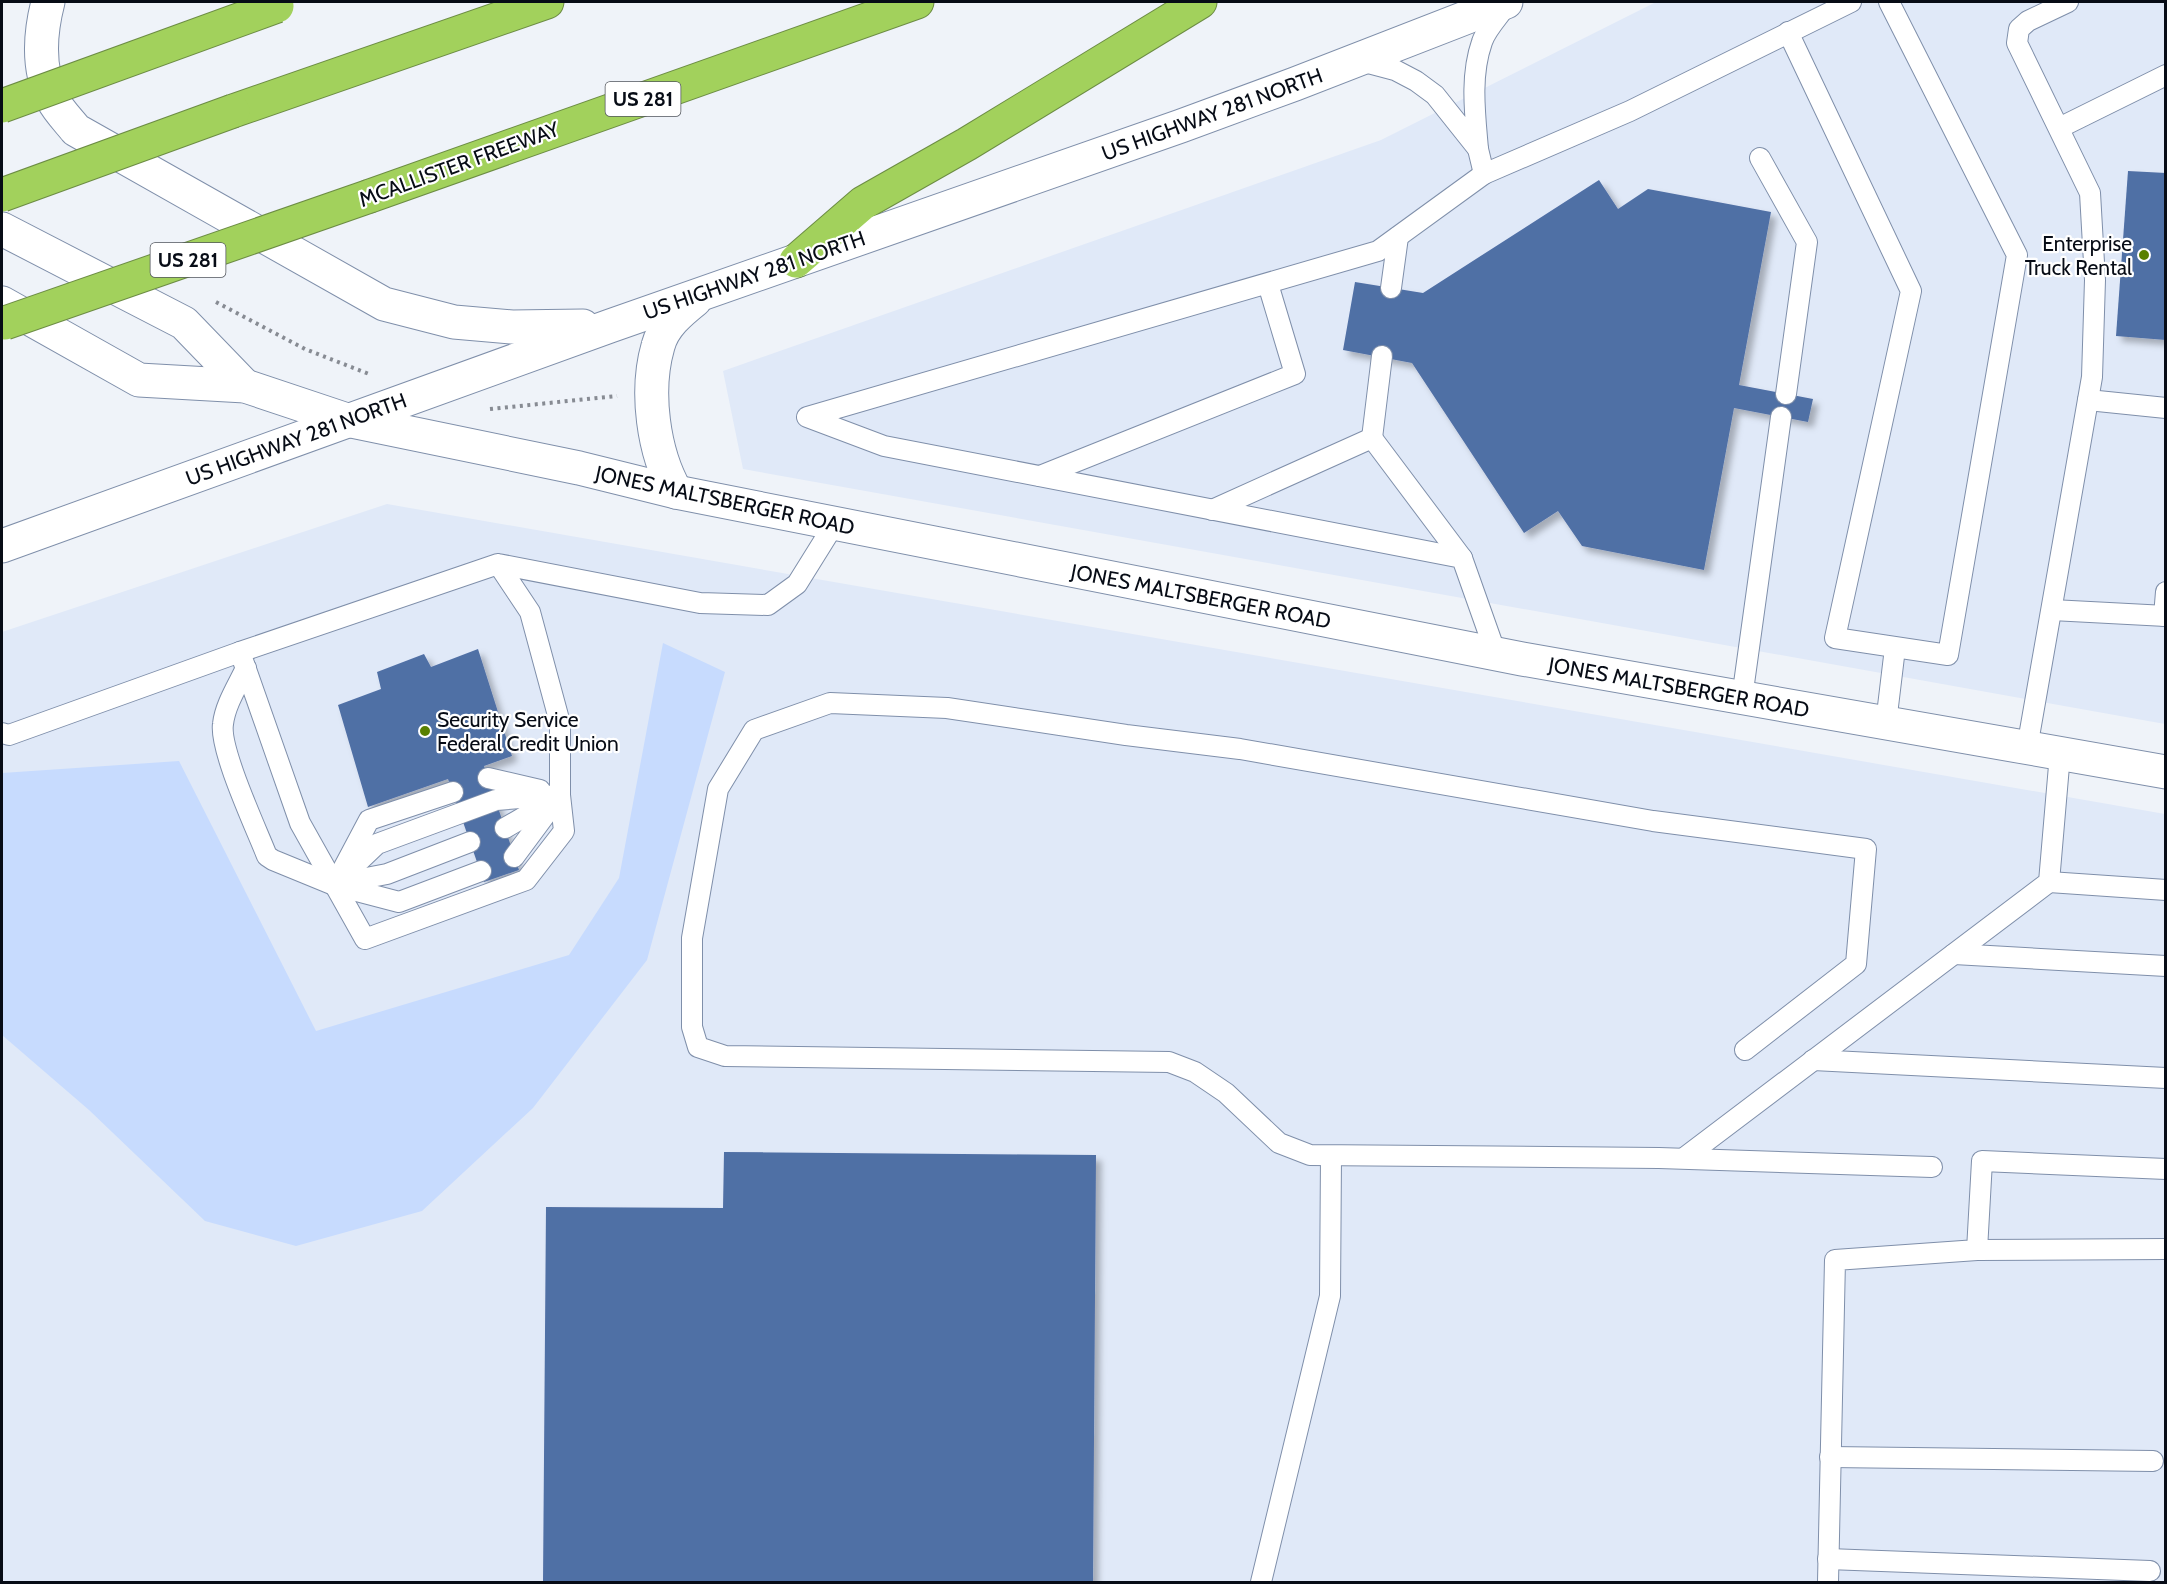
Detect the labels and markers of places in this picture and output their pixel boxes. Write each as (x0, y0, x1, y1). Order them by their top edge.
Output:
place label: Enterprise Truck Rental (2025, 231, 2132, 280)
marker: Enterprise Truck Rental (2137, 248, 2151, 262)
place label: Security Service Federal Credit Union (437, 707, 619, 756)
marker: Security Service Federal Credit Union (418, 724, 432, 738)

